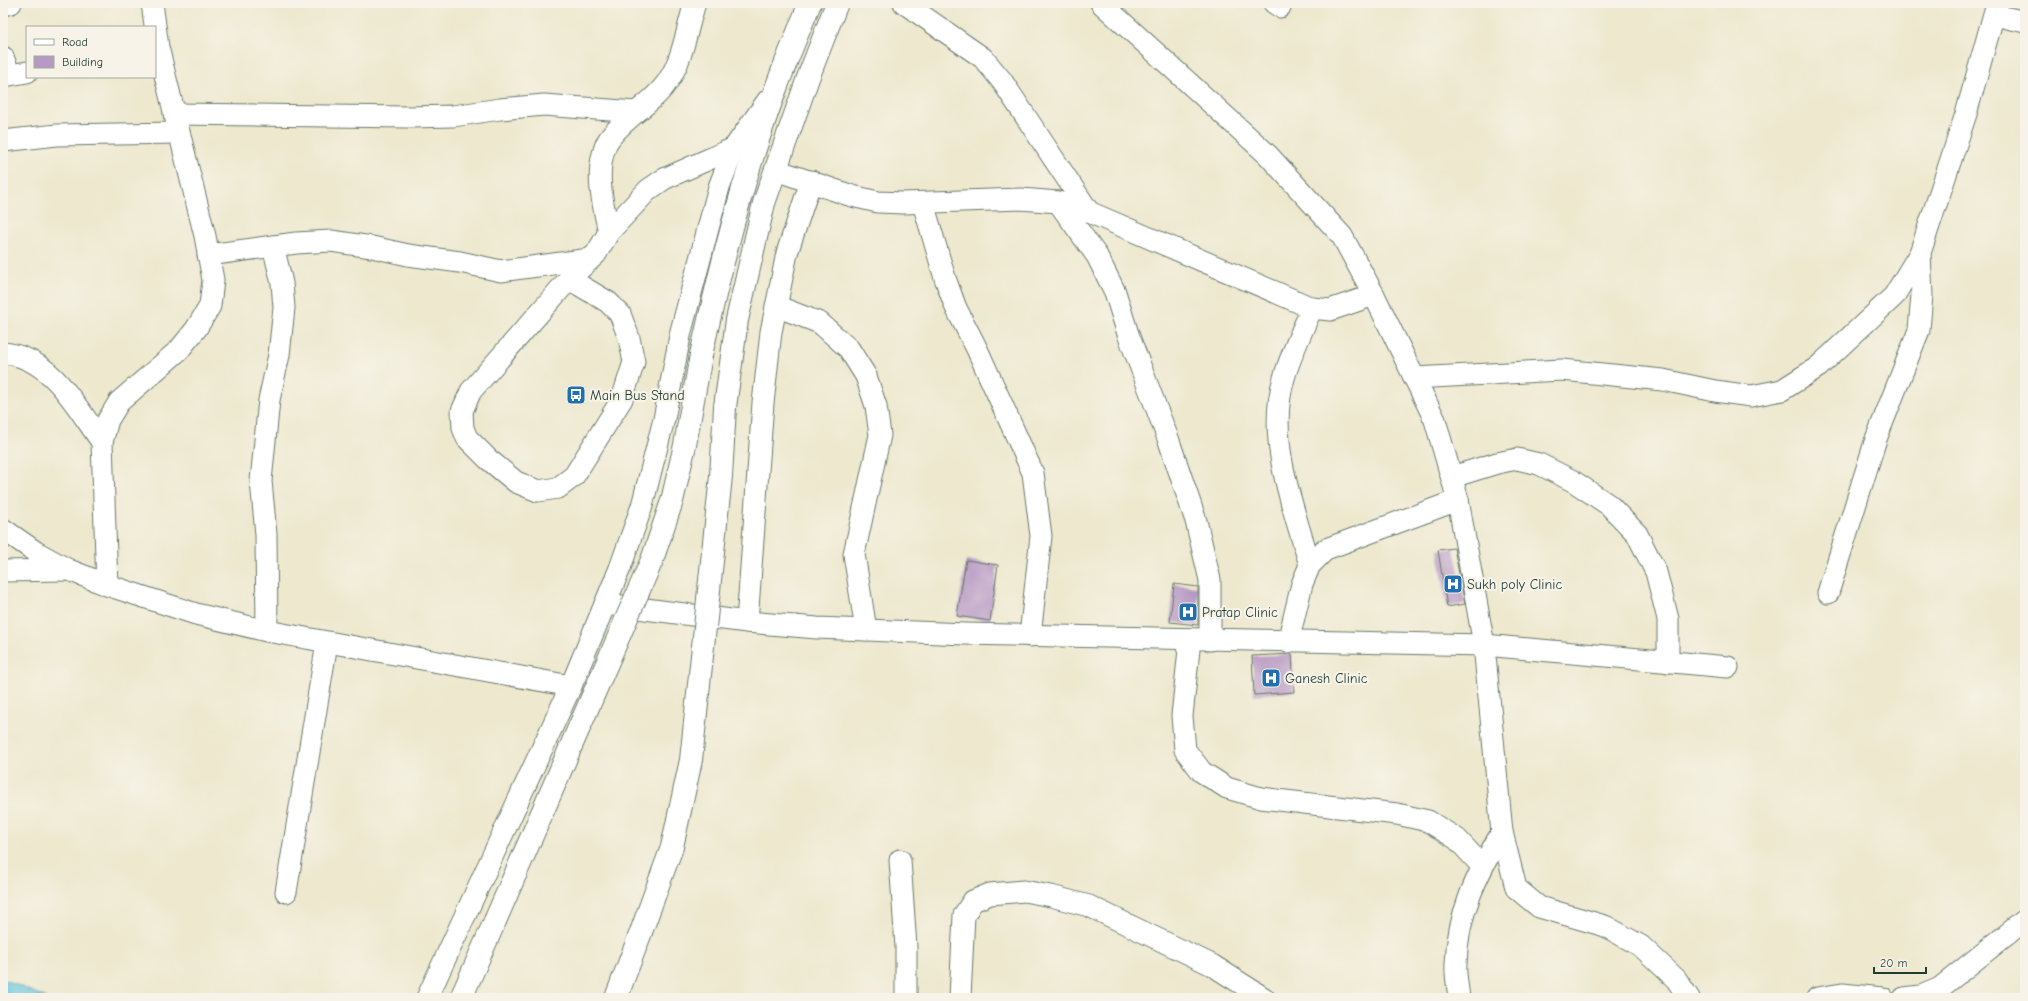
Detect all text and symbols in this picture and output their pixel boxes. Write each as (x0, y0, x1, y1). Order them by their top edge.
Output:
legend (26, 26, 156, 78)
text: Road (62, 35, 88, 49)
text: Building (62, 55, 103, 69)
bus stop icon: Main Bus Stand (565, 384, 587, 406)
place label: Main Bus Stand (590, 387, 685, 404)
hospital icon: Sukh poly Clinic (1442, 573, 1464, 595)
place label: Sukh poly Clinic (1467, 576, 1562, 593)
hospital icon: Pratap Clinic (1177, 601, 1199, 623)
place label: Pratap Clinic (1202, 604, 1278, 621)
hospital icon: Ganesh Clinic (1260, 667, 1282, 689)
place label: Ganesh Clinic (1285, 670, 1368, 687)
scale bar (1874, 949, 1926, 975)
text: 20 m (1880, 956, 1908, 970)

